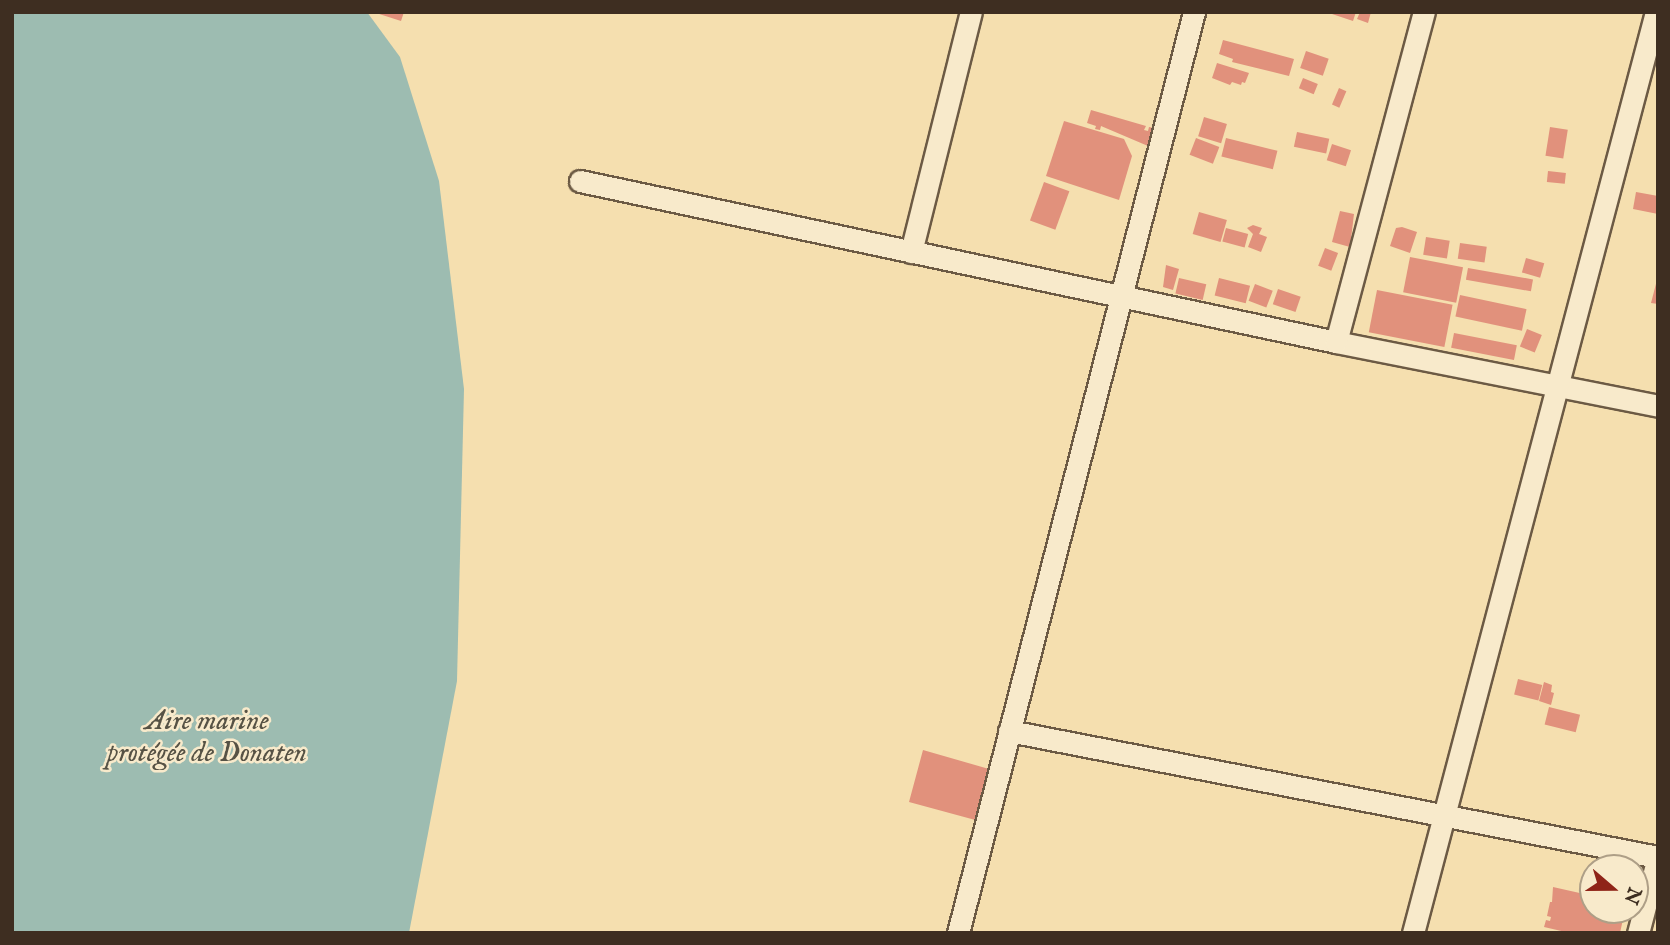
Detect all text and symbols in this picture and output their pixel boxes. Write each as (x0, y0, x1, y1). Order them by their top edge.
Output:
water label: Aire marine protégée de Donaten (107, 705, 307, 771)
north arrow (1579, 854, 1649, 924)
text: N (1618, 884, 1646, 907)

